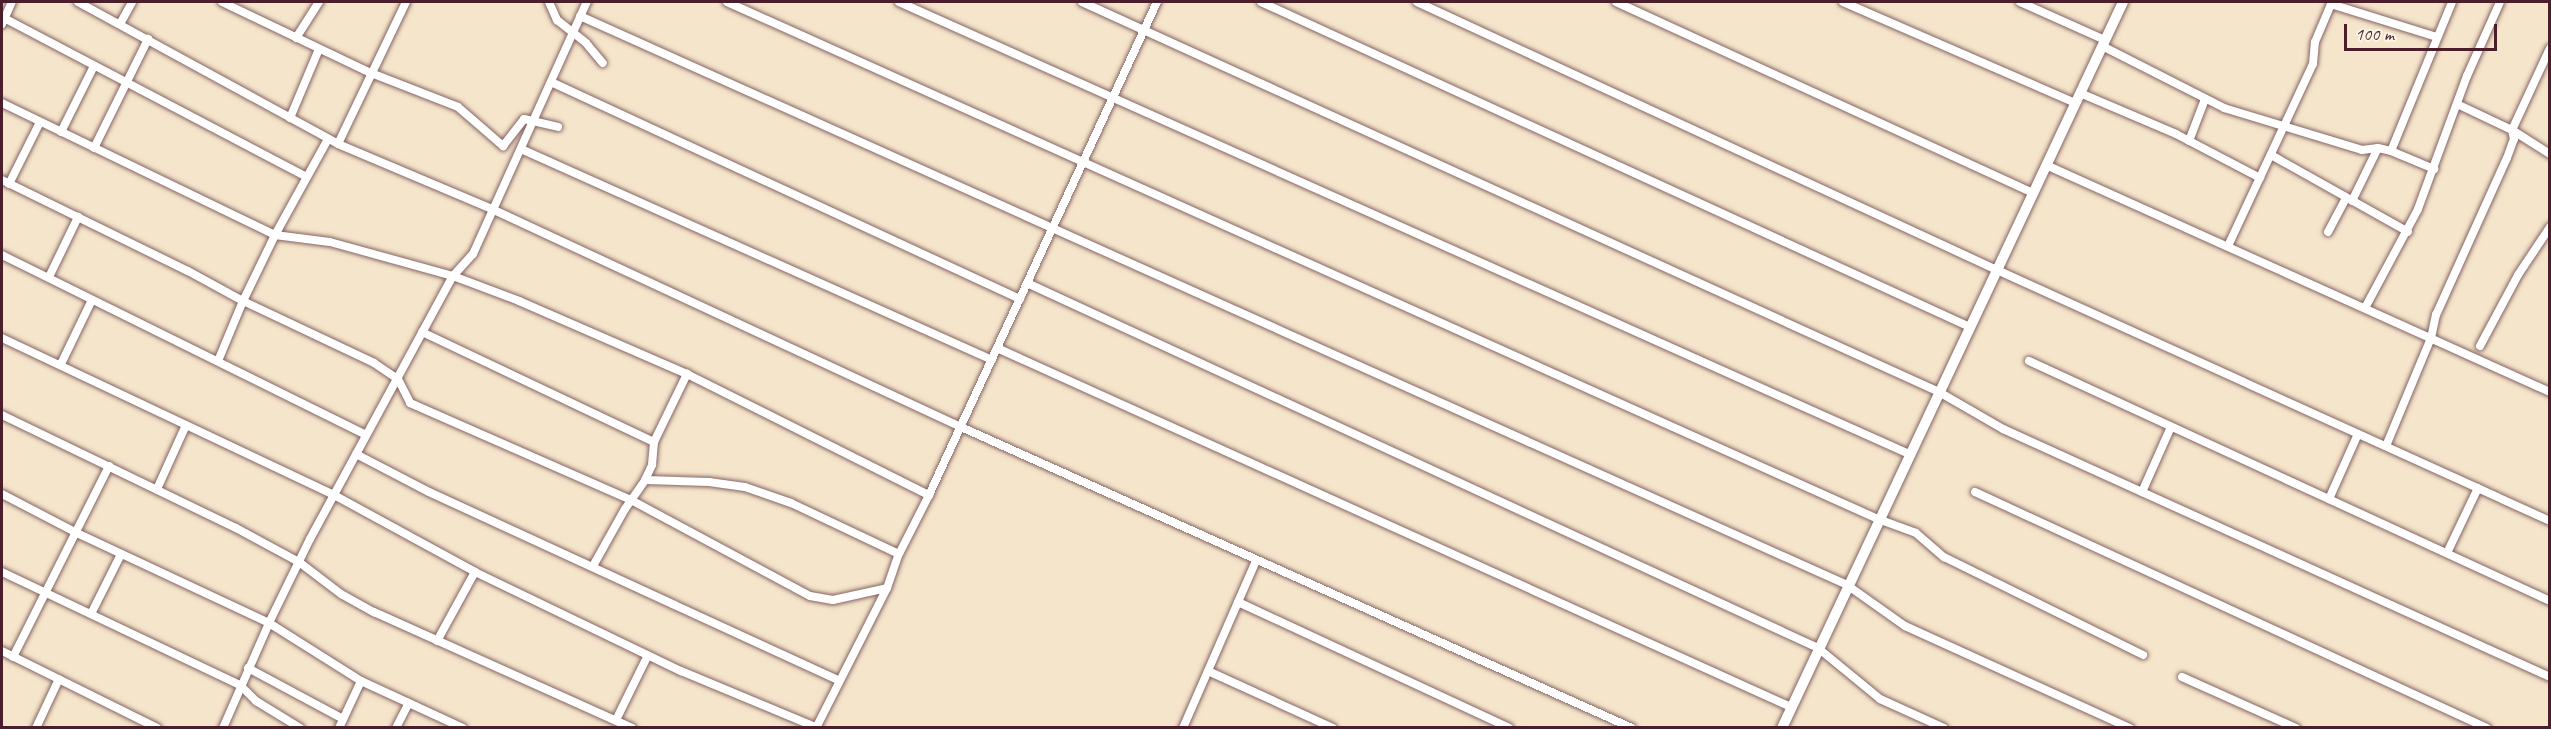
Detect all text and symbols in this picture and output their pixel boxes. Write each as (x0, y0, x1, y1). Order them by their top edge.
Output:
scale bar (2347, 12, 2500, 50)
text: 100 m (2355, 23, 2394, 45)

